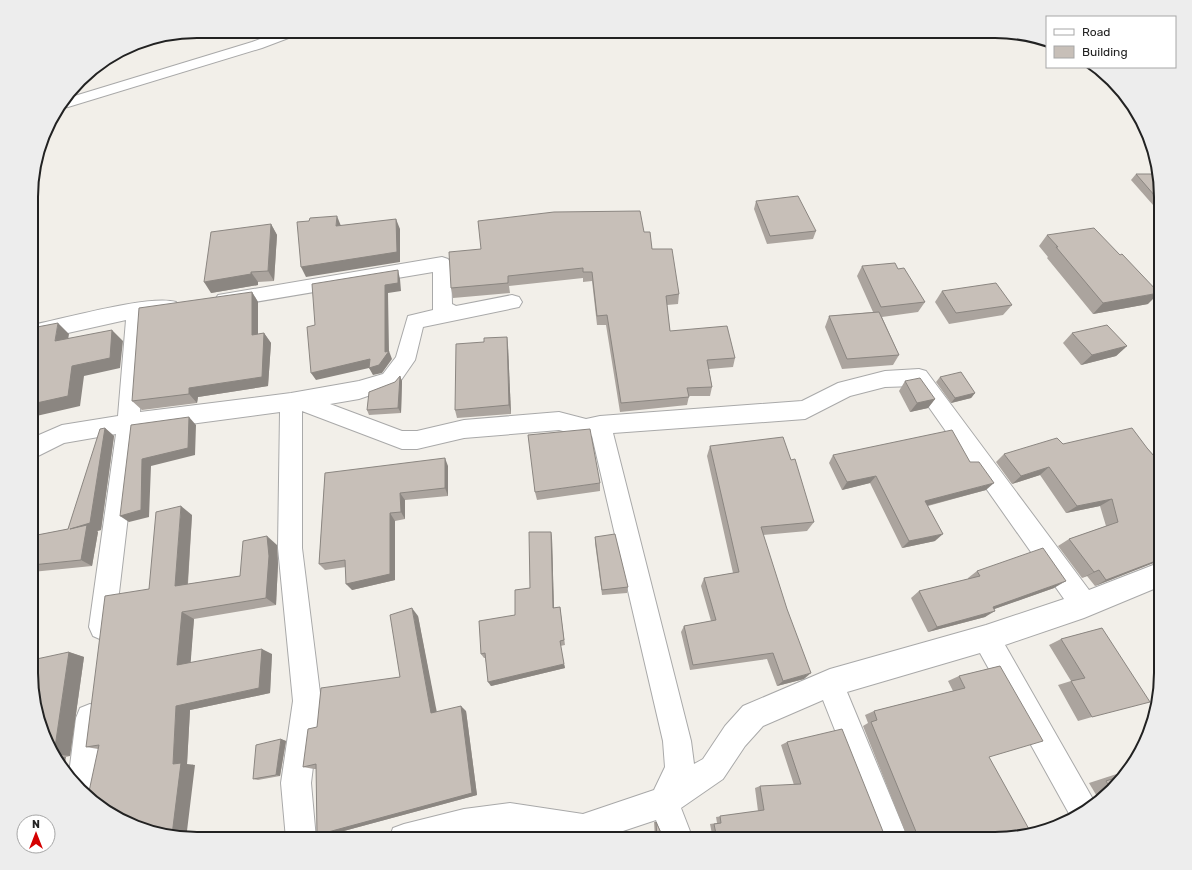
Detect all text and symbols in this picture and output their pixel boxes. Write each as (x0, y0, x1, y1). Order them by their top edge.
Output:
legend (1046, 16, 1176, 68)
text: Road (1082, 25, 1110, 39)
text: Building (1082, 45, 1128, 59)
north arrow (16, 814, 56, 854)
text: N (32, 818, 40, 831)

